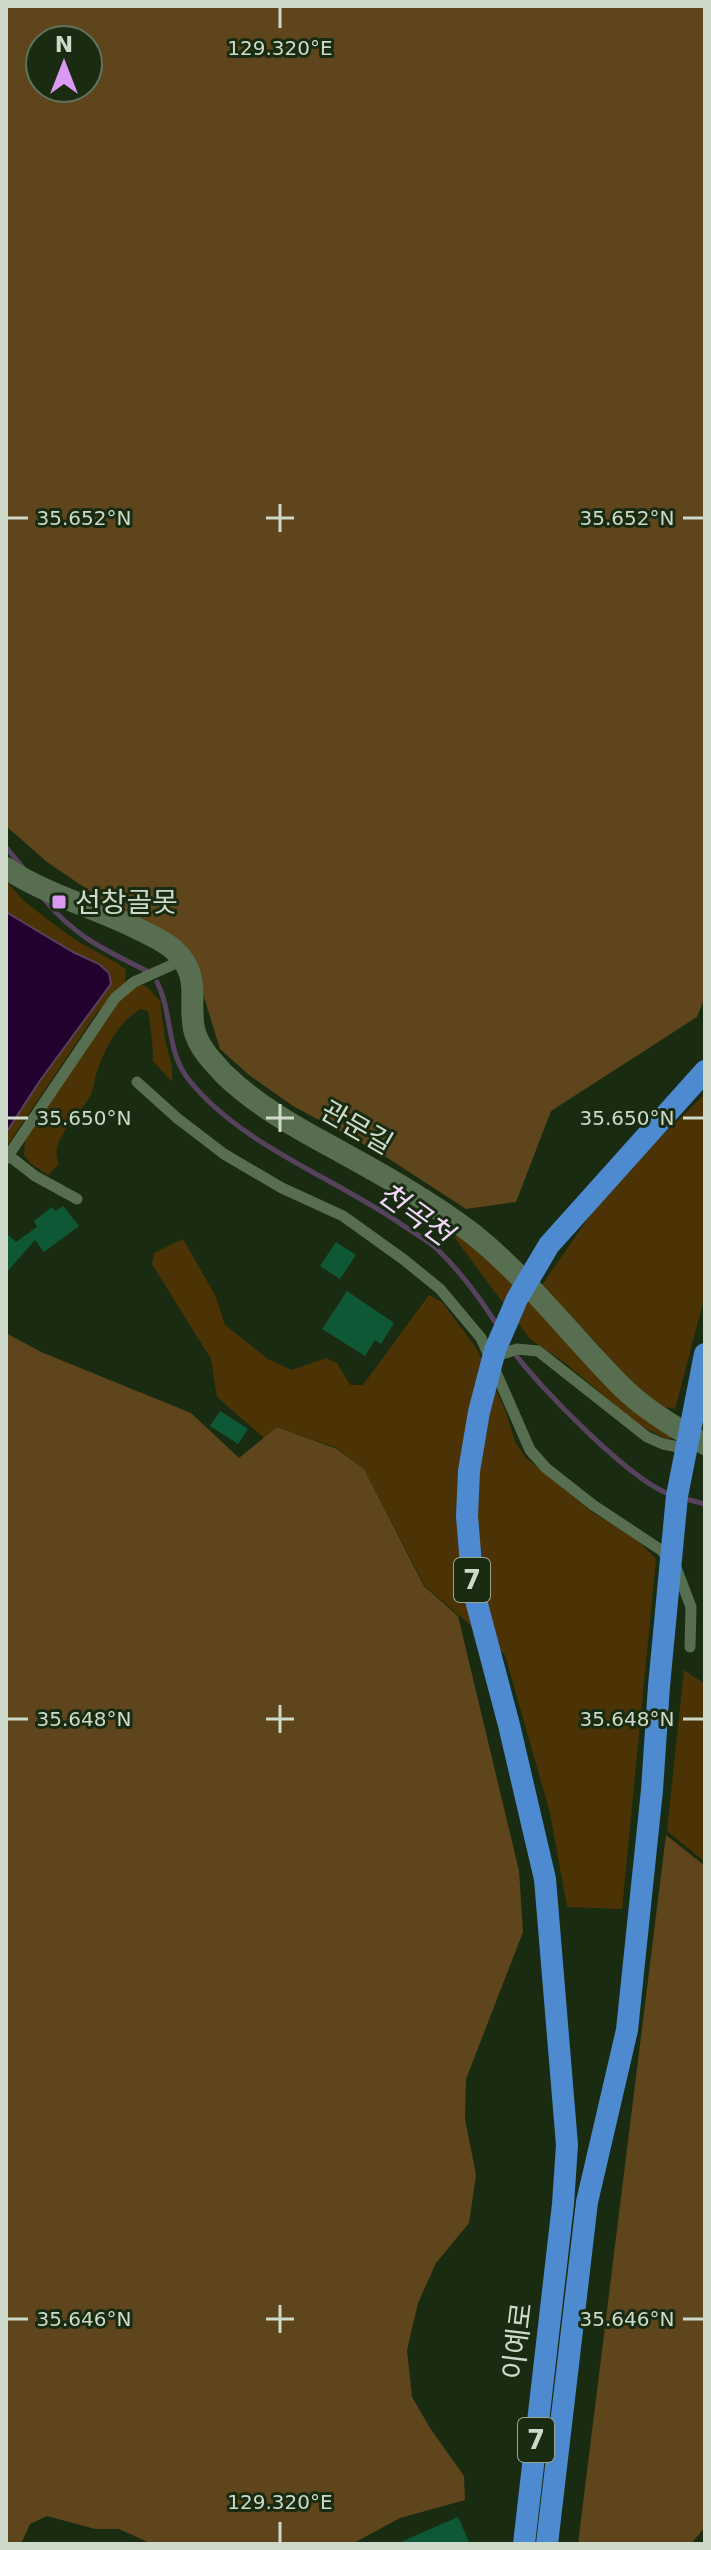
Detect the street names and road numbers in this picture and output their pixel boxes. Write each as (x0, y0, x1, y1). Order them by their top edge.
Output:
street label: 관문길 (315, 1094, 398, 1161)
road number: 7 (454, 1558, 490, 1602)
street label: 이예로 (496, 2301, 539, 2381)
road number: 7 (518, 2418, 554, 2462)

